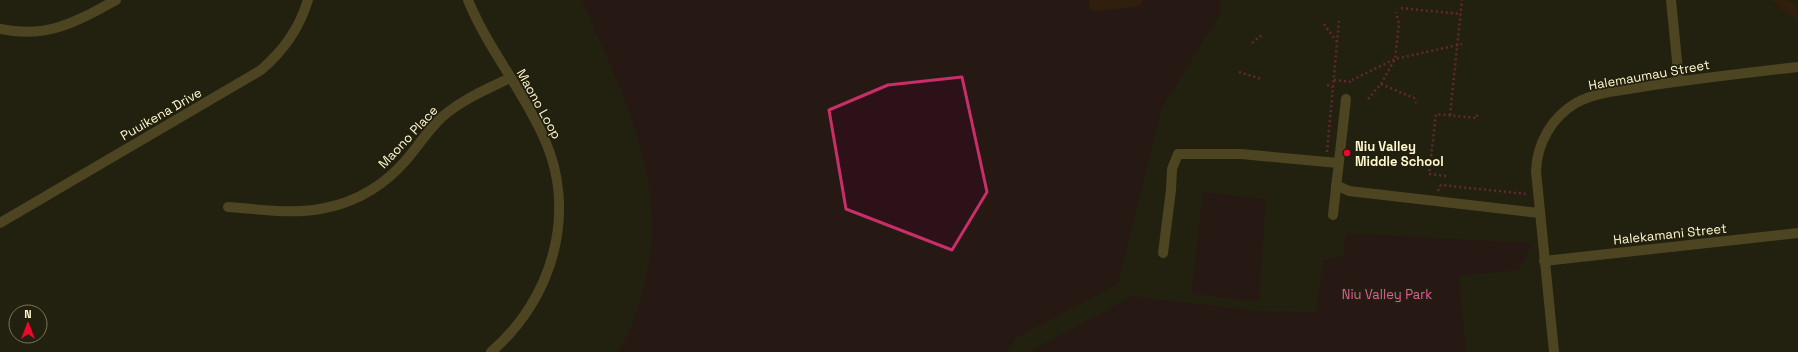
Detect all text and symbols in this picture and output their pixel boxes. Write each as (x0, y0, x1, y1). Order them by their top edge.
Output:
street label: Halemaumau Street (1587, 56, 1711, 94)
street label: Maono Loop (513, 66, 565, 142)
street label: Puuikena Drive (117, 84, 205, 144)
street label: Maono Place (375, 102, 441, 172)
place label: Niu Valley Middle School (1355, 138, 1444, 170)
marker: Niu Valley Middle School (1342, 148, 1352, 158)
street label: Halekamani Street (1612, 220, 1728, 248)
park label: Niu Valley Park (1342, 286, 1432, 303)
north arrow (8, 304, 48, 344)
text: N (24, 307, 32, 321)

